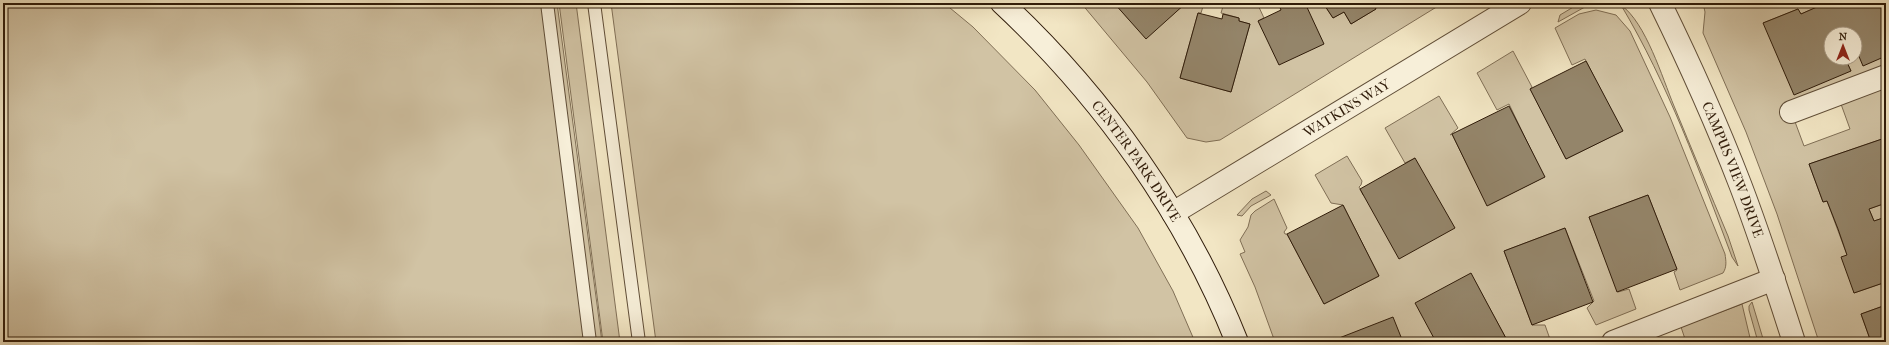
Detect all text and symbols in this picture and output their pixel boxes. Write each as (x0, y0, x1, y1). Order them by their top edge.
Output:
north arrow (1823, 26, 1863, 66)
text: N (1839, 30, 1848, 43)
street label: WATKINS WAY (1299, 75, 1394, 141)
street label: CENTER PARK DRIVE (1088, 97, 1185, 225)
street label: CAMPUS VIEW DRIVE (1698, 99, 1768, 240)

